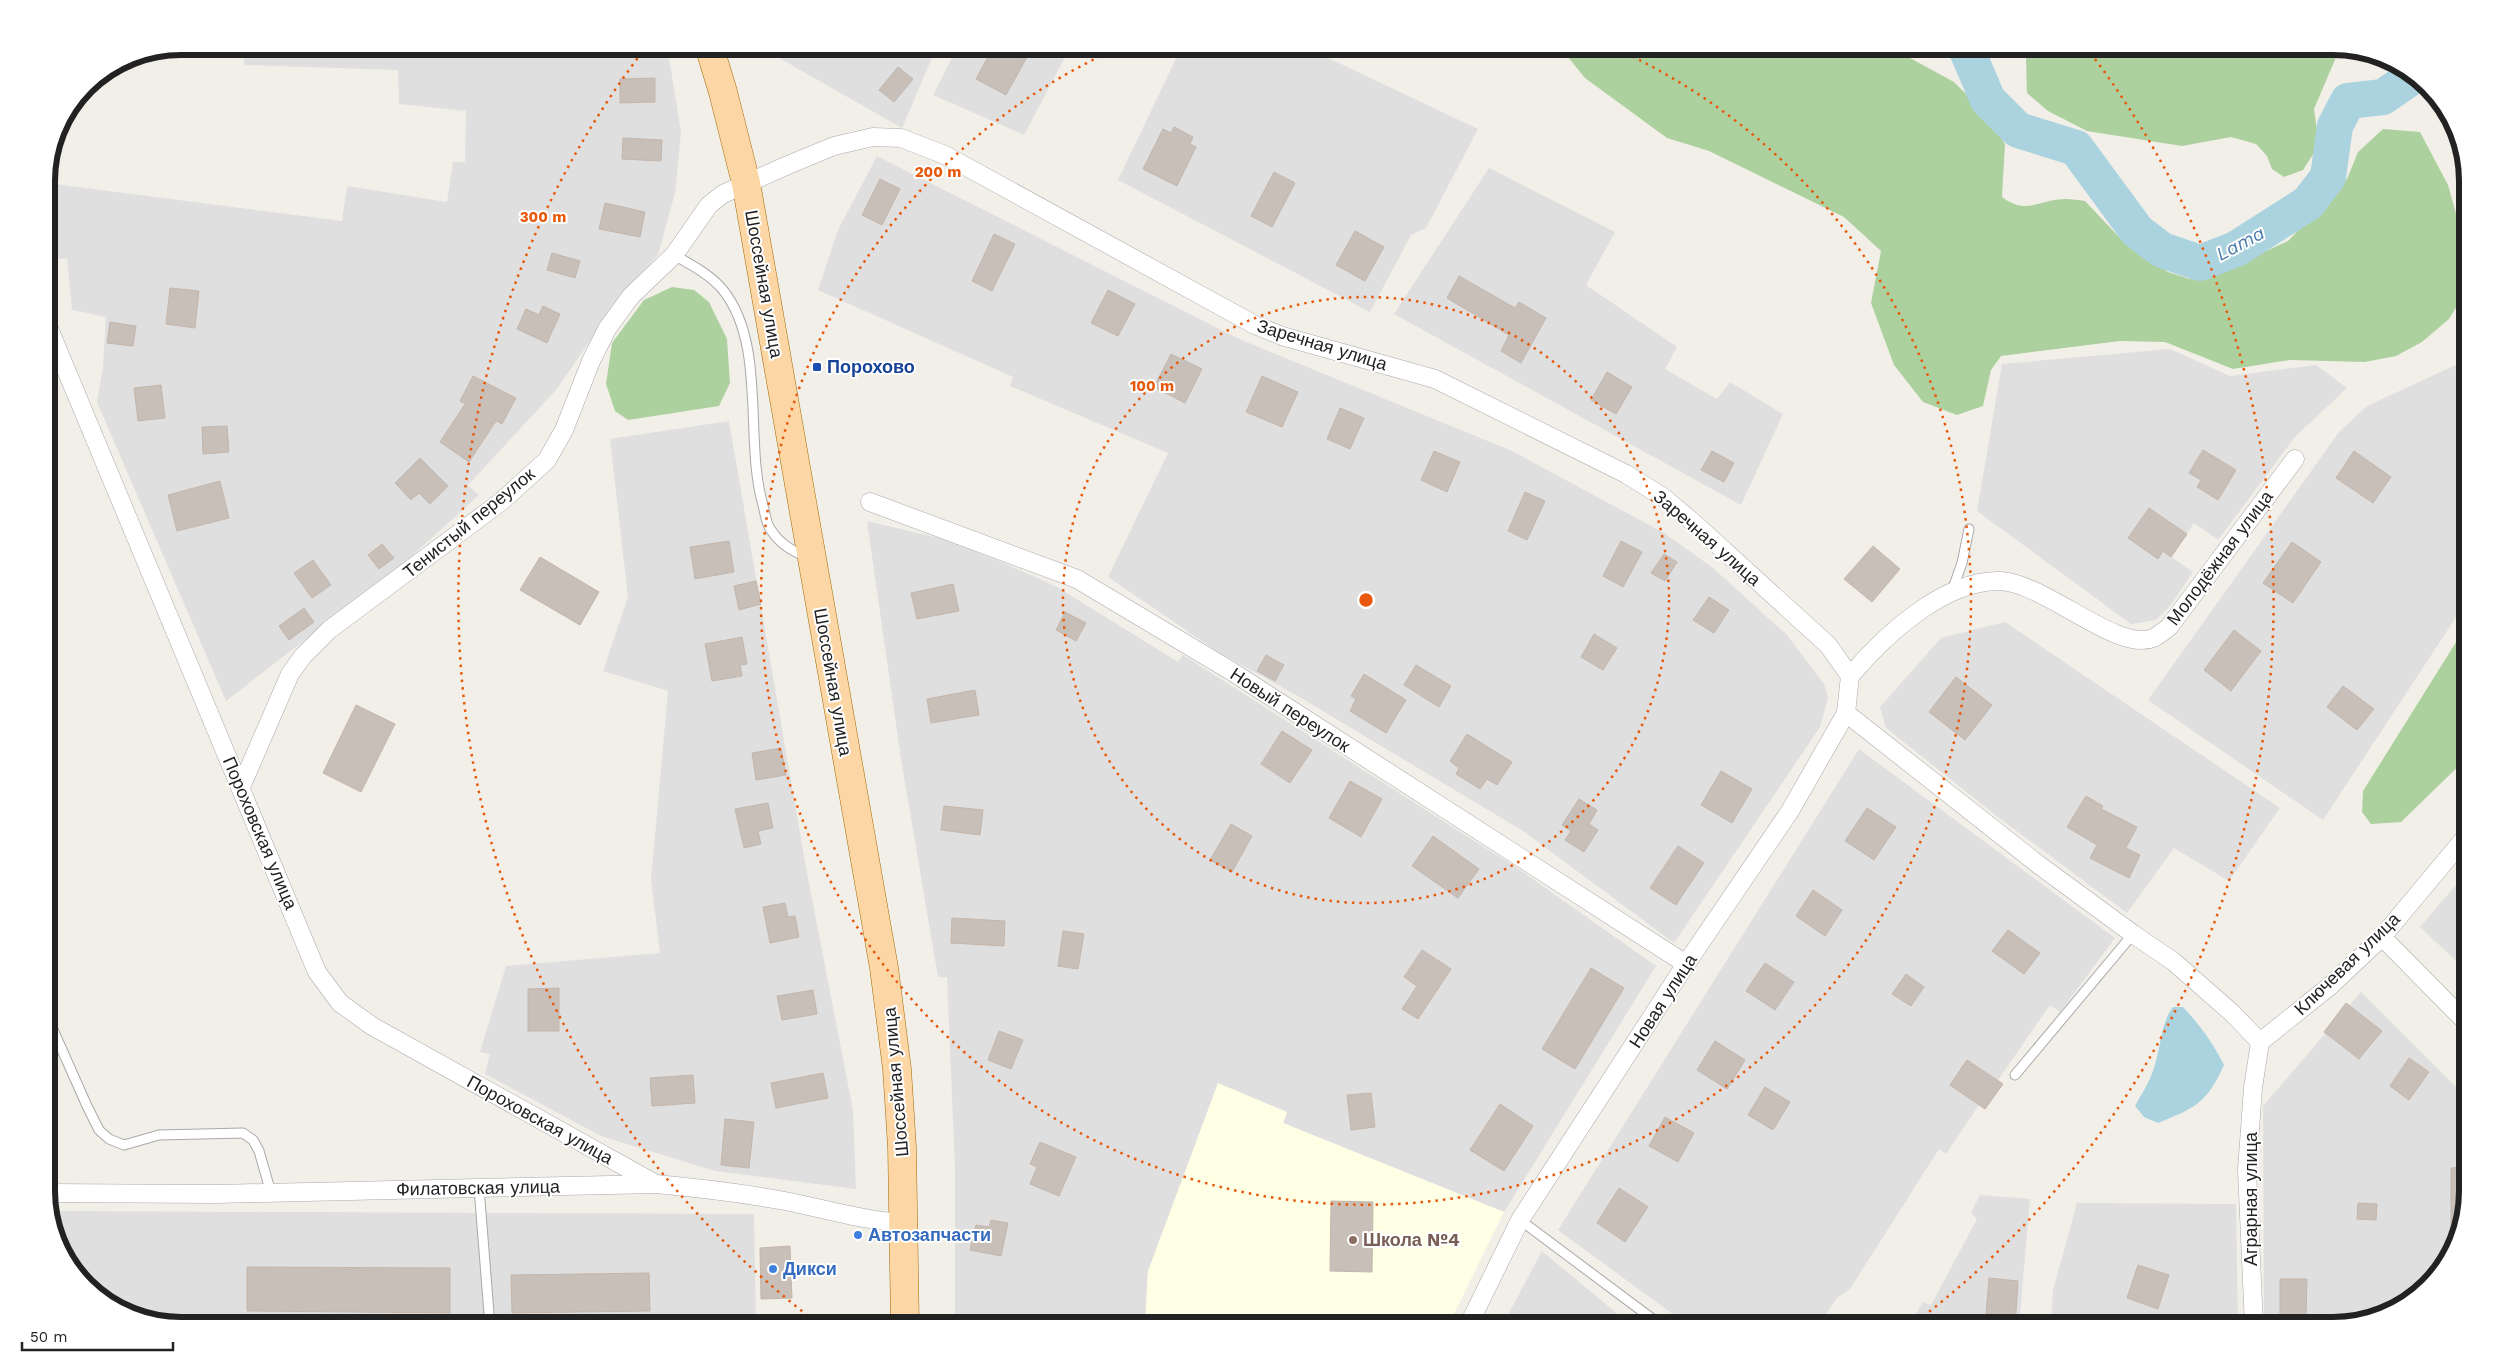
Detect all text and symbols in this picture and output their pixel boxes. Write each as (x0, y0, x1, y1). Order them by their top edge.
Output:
text: 200 m (915, 163, 961, 181)
text: 300 m (520, 208, 566, 226)
street label: Шоссейная улица (741, 208, 788, 361)
water label: Lama (2212, 221, 2269, 266)
street label: Заречная улица (1255, 315, 1391, 375)
place label: Порохово (827, 356, 915, 377)
marker: Порохово (811, 361, 823, 373)
text: 100 m (1130, 377, 1174, 395)
street label: Тенистый переулок (399, 463, 539, 582)
street label: Заречная улица (1649, 485, 1766, 590)
street label: Молодёжная улица (2162, 486, 2278, 629)
centre of rings (1357, 591, 1375, 609)
street label: Шоссейная улица (810, 606, 857, 759)
street label: Новый переулок (1226, 663, 1354, 756)
street label: Пороховская улица (219, 753, 302, 913)
street label: Ключевая улица (2290, 907, 2404, 1019)
street label: Новая улица (1624, 949, 1701, 1052)
street label: Шоссейная улица (878, 1005, 912, 1158)
street label: Пороховская улица (464, 1071, 618, 1169)
street label: Аграрная улица (2240, 1131, 2261, 1266)
street label: Филатовская улица (396, 1176, 561, 1199)
place label: Автозапчасти (868, 1224, 991, 1245)
marker: Автозапчасти (852, 1229, 864, 1241)
place label: Школа №4 (1363, 1229, 1460, 1250)
marker: Школа №4 (1347, 1234, 1359, 1246)
place label: Дикси (783, 1258, 837, 1279)
marker: Дикси (767, 1263, 779, 1275)
scale bar (22, 1320, 174, 1352)
text: 50 m (30, 1328, 67, 1346)

